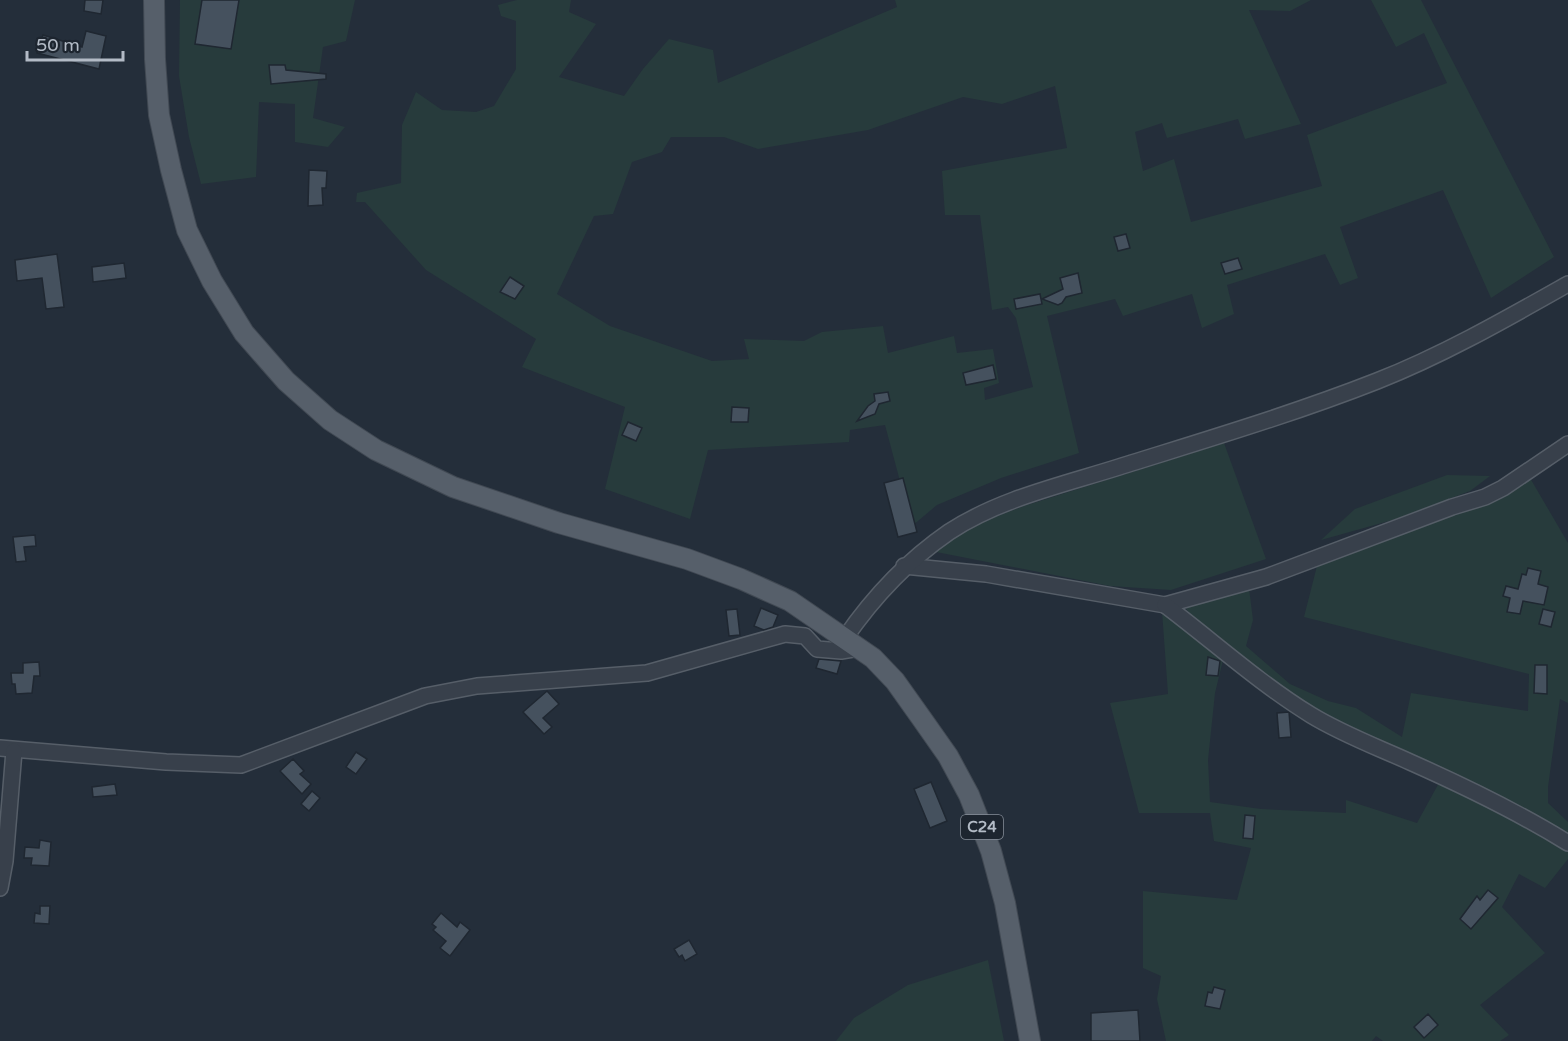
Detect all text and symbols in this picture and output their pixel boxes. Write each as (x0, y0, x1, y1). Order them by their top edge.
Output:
scale bar (27, 24, 123, 62)
text: 50 m (36, 34, 80, 56)
road number: C24 (961, 815, 1003, 839)

